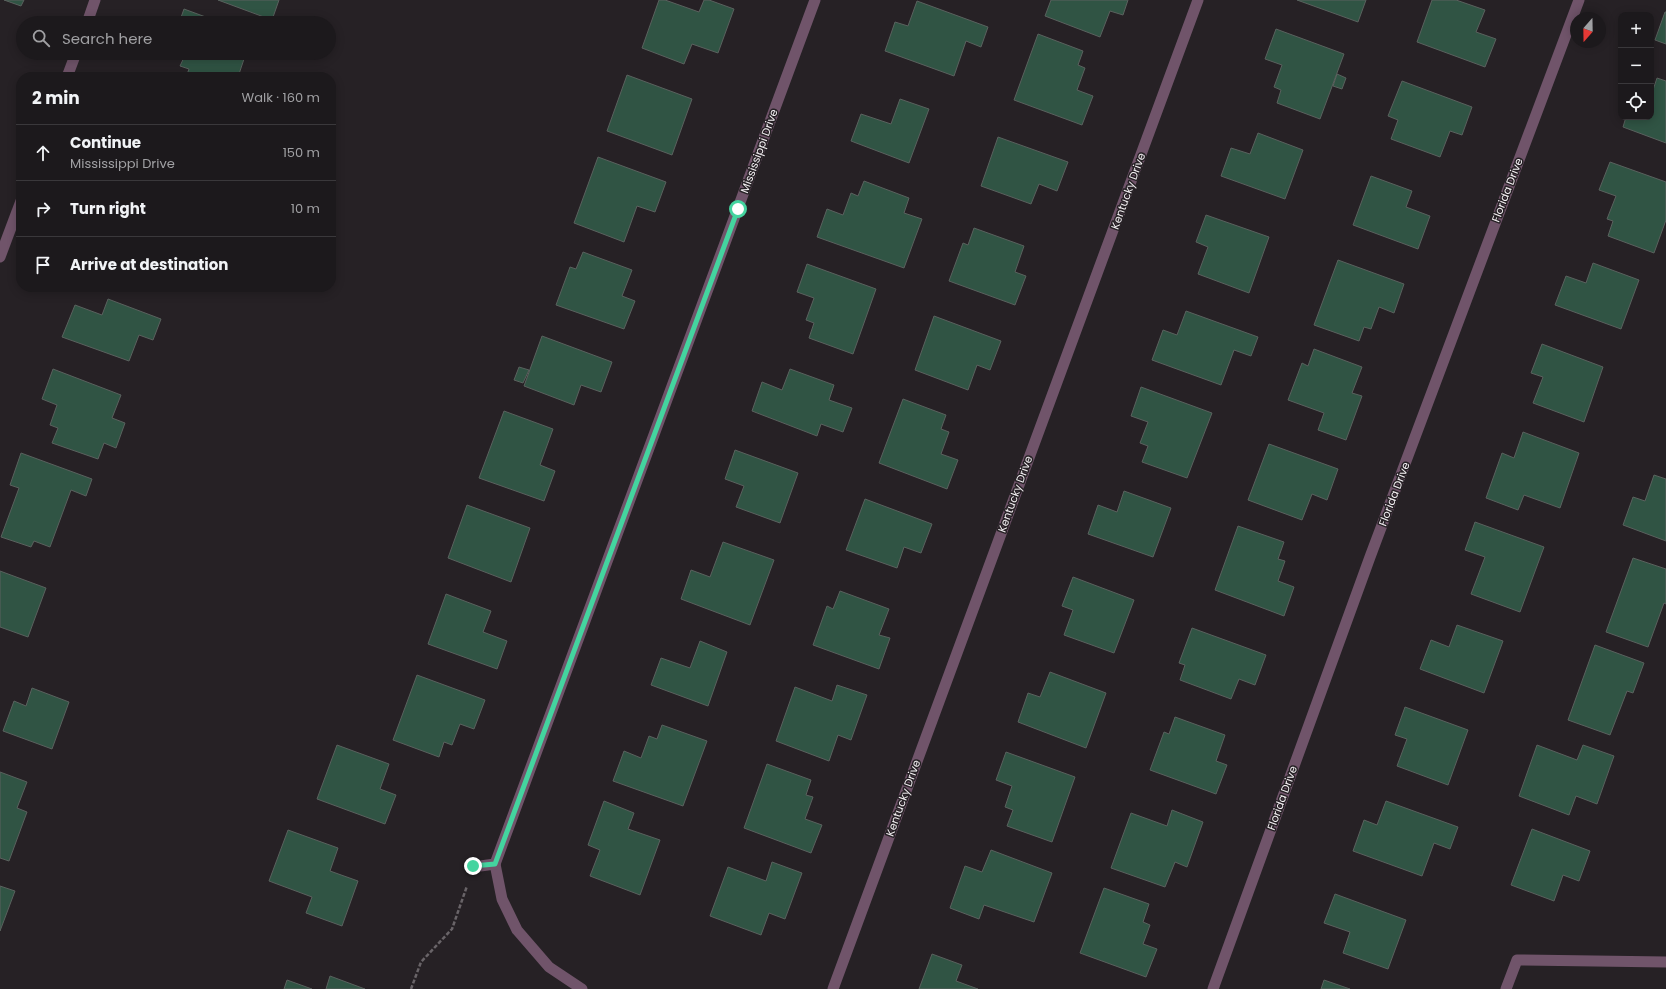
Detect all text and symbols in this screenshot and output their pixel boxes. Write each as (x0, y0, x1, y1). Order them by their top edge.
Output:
north arrow (1570, 12, 1606, 48)
map controls (1618, 12, 1654, 120)
button: + (1618, 12, 1654, 48)
search box (16, 16, 336, 60)
icon: search (30, 27, 52, 49)
text: Search here (62, 28, 152, 49)
button: − (1618, 48, 1654, 84)
button: locate (1618, 84, 1654, 120)
text: 2 min (32, 86, 80, 110)
text: Walk · 160 m (241, 88, 320, 107)
street label: Mississippi Drive (736, 106, 782, 195)
text: Continue (70, 132, 141, 153)
icon: ahead (32, 142, 54, 164)
text: 150 m (283, 143, 320, 162)
street label: Kentucky Drive (1107, 150, 1149, 232)
text: Mississippi Drive (70, 154, 175, 173)
street label: Florida Drive (1487, 155, 1527, 224)
icon: right (32, 198, 54, 220)
text: Turn right (70, 198, 146, 219)
text: 10 m (291, 199, 320, 218)
route start (729, 200, 747, 218)
icon: arrive (32, 254, 54, 276)
text: Arrive at destination (70, 254, 228, 275)
street label: Kentucky Drive (994, 453, 1036, 535)
street label: Florida Drive (1374, 459, 1414, 528)
street label: Kentucky Drive (882, 757, 924, 839)
street label: Florida Drive (1263, 763, 1301, 832)
route end (464, 857, 482, 875)

